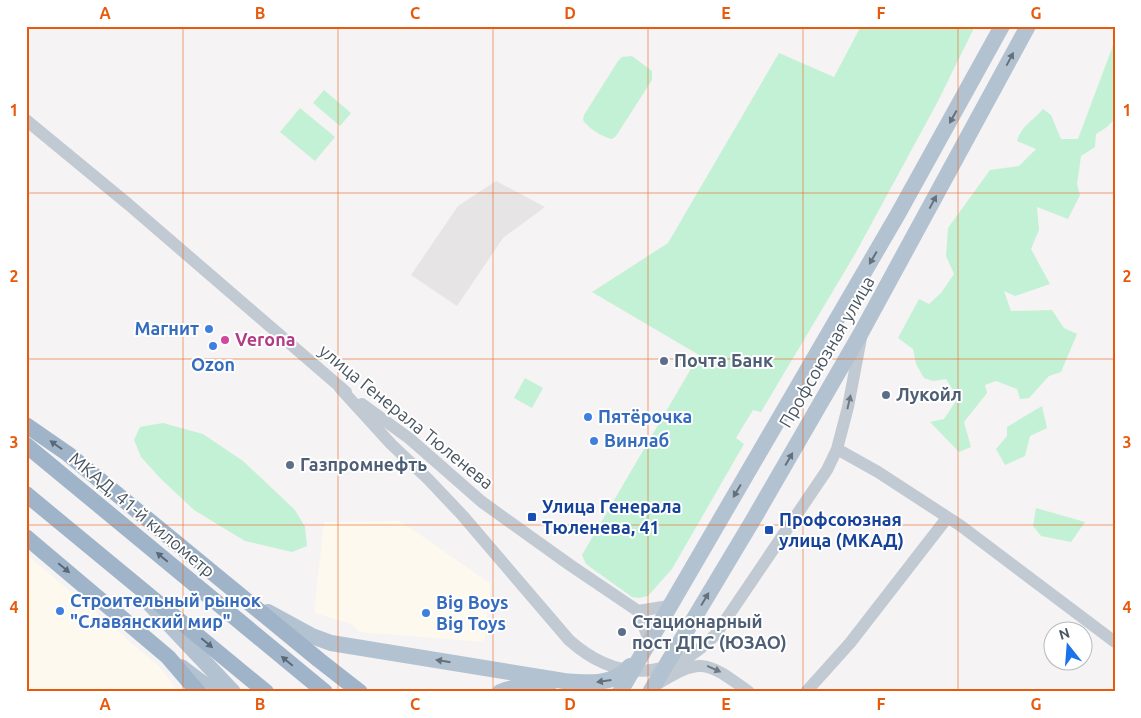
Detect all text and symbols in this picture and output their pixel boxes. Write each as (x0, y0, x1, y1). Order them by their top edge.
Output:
text: A (99, 4, 111, 22)
text: B (255, 4, 265, 22)
text: C (410, 4, 420, 22)
text: D (564, 4, 576, 22)
text: E (721, 4, 731, 22)
text: F (877, 4, 886, 22)
text: G (1030, 4, 1042, 22)
one-way arrow (1006, 52, 1015, 65)
text: 1 (9, 101, 19, 119)
text: 1 (1122, 101, 1132, 119)
one-way arrow (949, 110, 957, 124)
one-way arrow (929, 195, 938, 208)
one-way arrow (868, 252, 877, 265)
text: 2 (9, 267, 19, 285)
text: 2 (1122, 267, 1132, 285)
street label: Профсоюзная улица (775, 272, 878, 431)
place label: Магнит (135, 318, 199, 338)
marker: Магнит (203, 323, 215, 335)
place label: Verona (235, 329, 295, 349)
marker: Verona (219, 334, 231, 346)
marker: Ozon (207, 340, 219, 352)
street label: улица Генерала Тюленева (316, 340, 498, 493)
place label: Почта Банк (674, 350, 774, 370)
place label: Ozon (191, 354, 235, 374)
marker: Почта Банк (658, 355, 670, 367)
place label: Лукойл (896, 384, 962, 404)
marker: Лукойл (880, 389, 892, 401)
one-way arrow (845, 395, 853, 410)
place label: Пятёрочка (598, 406, 692, 426)
marker: Пятёрочка (582, 411, 594, 423)
place label: Винлаб (604, 430, 669, 450)
text: 3 (9, 433, 19, 451)
text: 3 (1122, 433, 1132, 451)
marker: Винлаб (588, 435, 600, 447)
one-way arrow (49, 440, 62, 450)
street label: МКАД, 41-й километр (66, 448, 219, 581)
one-way arrow (784, 453, 793, 466)
place label: Газпромнефть (300, 454, 427, 474)
marker: Газпромнефть (284, 459, 296, 471)
one-way arrow (733, 483, 741, 498)
place label: Улица Генерала Тюленева, 41 (542, 496, 681, 537)
place label: Профсоюзная улица (МКАД) (779, 509, 904, 551)
marker: Улица Генерала Тюленева, 41 (526, 511, 538, 523)
marker: Профсоюзная улица (МКАД) (763, 524, 775, 536)
one-way arrow (156, 552, 168, 563)
one-way arrow (57, 563, 70, 574)
place label: Строительный рынок "Славянский мир" (70, 590, 262, 631)
place label: Big Boys Big Toys (436, 592, 508, 633)
one-way arrow (701, 592, 710, 605)
text: 4 (9, 598, 19, 616)
text: 4 (1122, 598, 1132, 616)
marker: Строительный рынок "Славянский мир" (54, 605, 66, 617)
marker: Big Boys Big Toys (420, 607, 432, 619)
place label: Стационарный пост ДПС (ЮЗАО) (632, 611, 787, 653)
north arrow (1044, 620, 1094, 670)
text: N (1057, 624, 1072, 643)
marker: Стационарный пост ДПС (ЮЗАО) (616, 626, 628, 638)
one-way arrow (201, 637, 213, 648)
one-way arrow (281, 655, 294, 666)
one-way arrow (435, 656, 451, 664)
one-way arrow (707, 666, 721, 674)
one-way arrow (595, 677, 611, 685)
text: A (99, 695, 111, 713)
text: B (255, 695, 265, 713)
text: C (410, 695, 420, 713)
text: D (564, 695, 576, 713)
text: E (721, 695, 731, 713)
text: F (877, 695, 886, 713)
text: G (1030, 695, 1042, 713)

